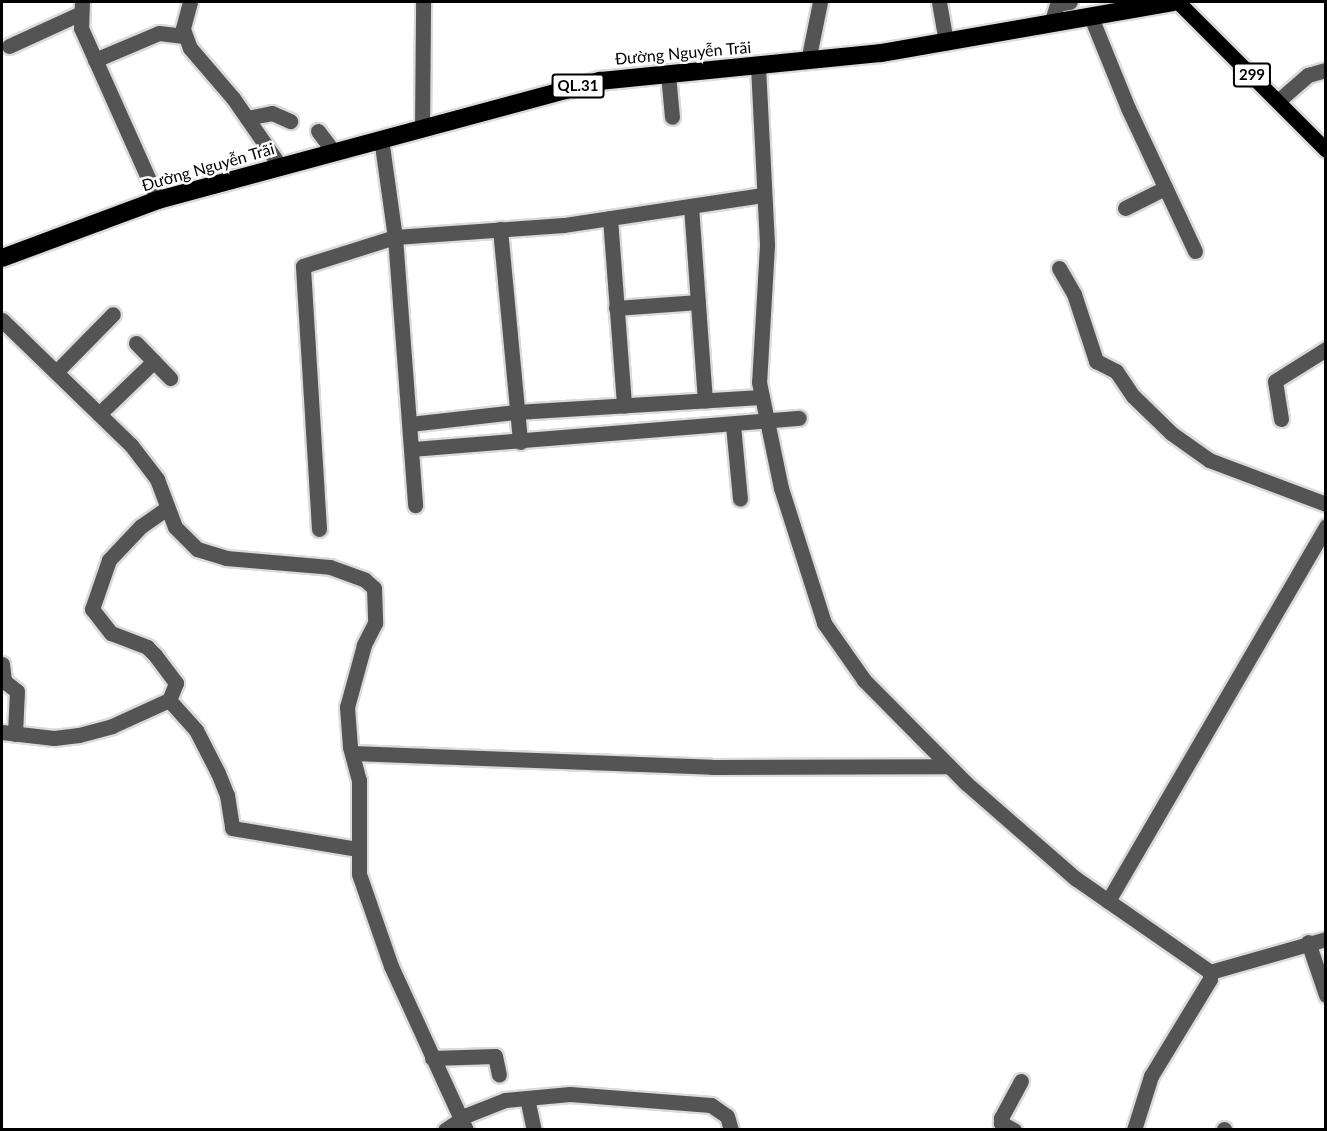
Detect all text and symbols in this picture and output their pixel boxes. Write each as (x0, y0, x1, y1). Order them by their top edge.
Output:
street label: Đường Nguyễn Trãi (614, 37, 752, 69)
road number: 299 (1232, 63, 1272, 87)
road number: QL.31 (551, 74, 605, 98)
street label: Đường Nguyễn Trãi (139, 139, 277, 195)

